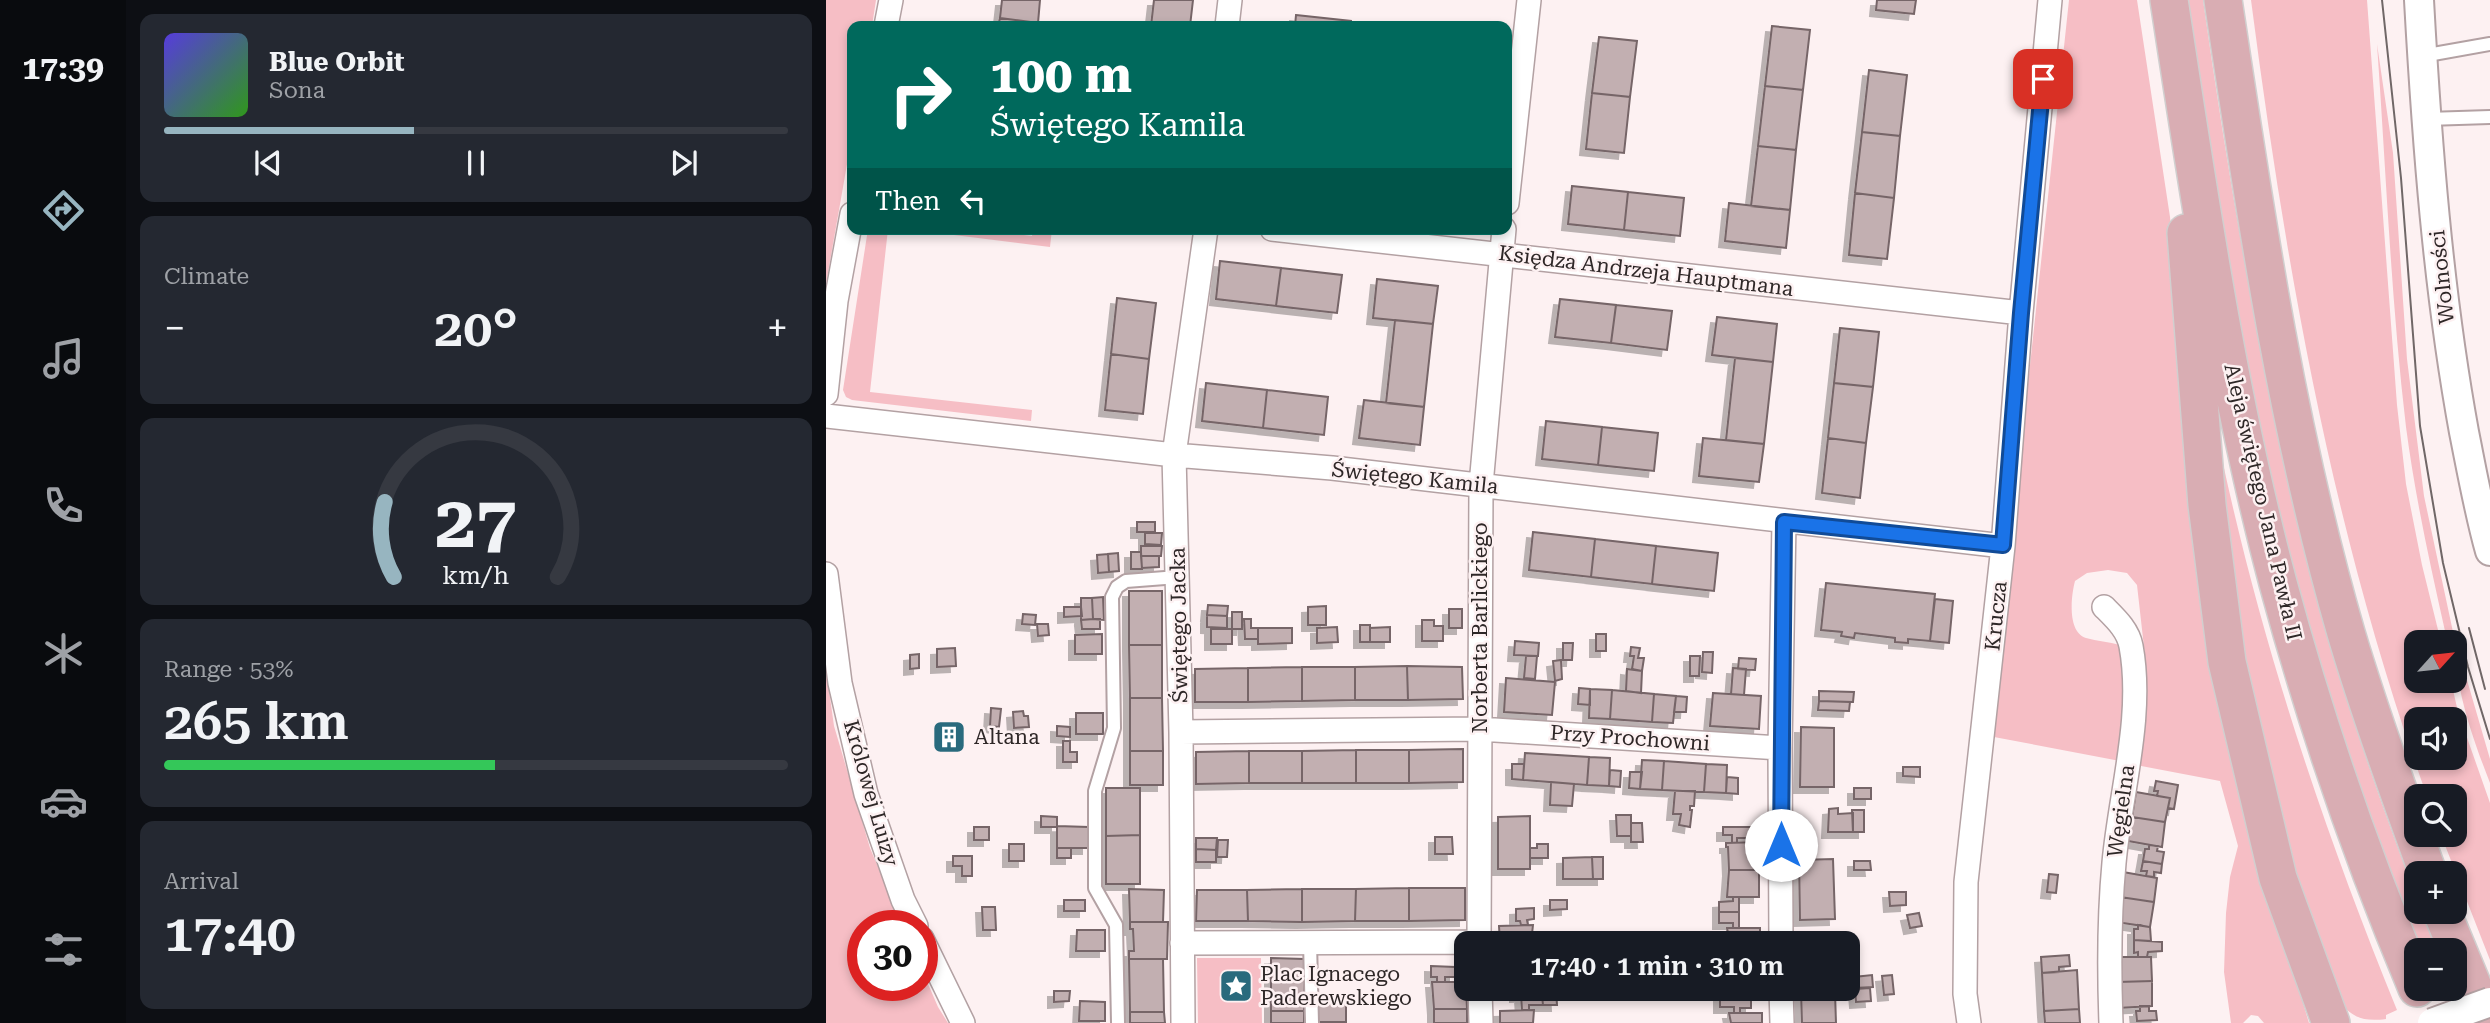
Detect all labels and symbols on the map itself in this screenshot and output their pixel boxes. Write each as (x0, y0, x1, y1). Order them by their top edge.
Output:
pin (2013, 49, 2073, 109)
street label: Wolności (2425, 228, 2459, 325)
street label: Księdza Andrzeja Hauptmana (1497, 241, 1795, 301)
street label: Aleja świętego Jana Pawła II (2219, 361, 2307, 643)
street label: Świętego Kamila (1330, 456, 1500, 499)
street label: Norberta Barlickiego (1468, 522, 1492, 734)
street label: Świętego Jacka (1165, 546, 1192, 703)
street label: Krucza (1980, 579, 2012, 652)
north arrow (2404, 630, 2468, 693)
street label: Królowej Luizy (839, 717, 903, 869)
building icon: Altana (930, 718, 968, 756)
street label: Przy Prochowni (1549, 720, 1711, 756)
place label: Altana (974, 725, 1040, 749)
street label: Węgielna (2103, 763, 2139, 859)
position arrow (1744, 808, 1818, 882)
speed limit sign: 30 (847, 910, 938, 1001)
place label: Plac Ignacego Paderewskiego (1260, 962, 1412, 1010)
place icon: Plac Ignacego Paderewskiego (1217, 967, 1255, 1005)

